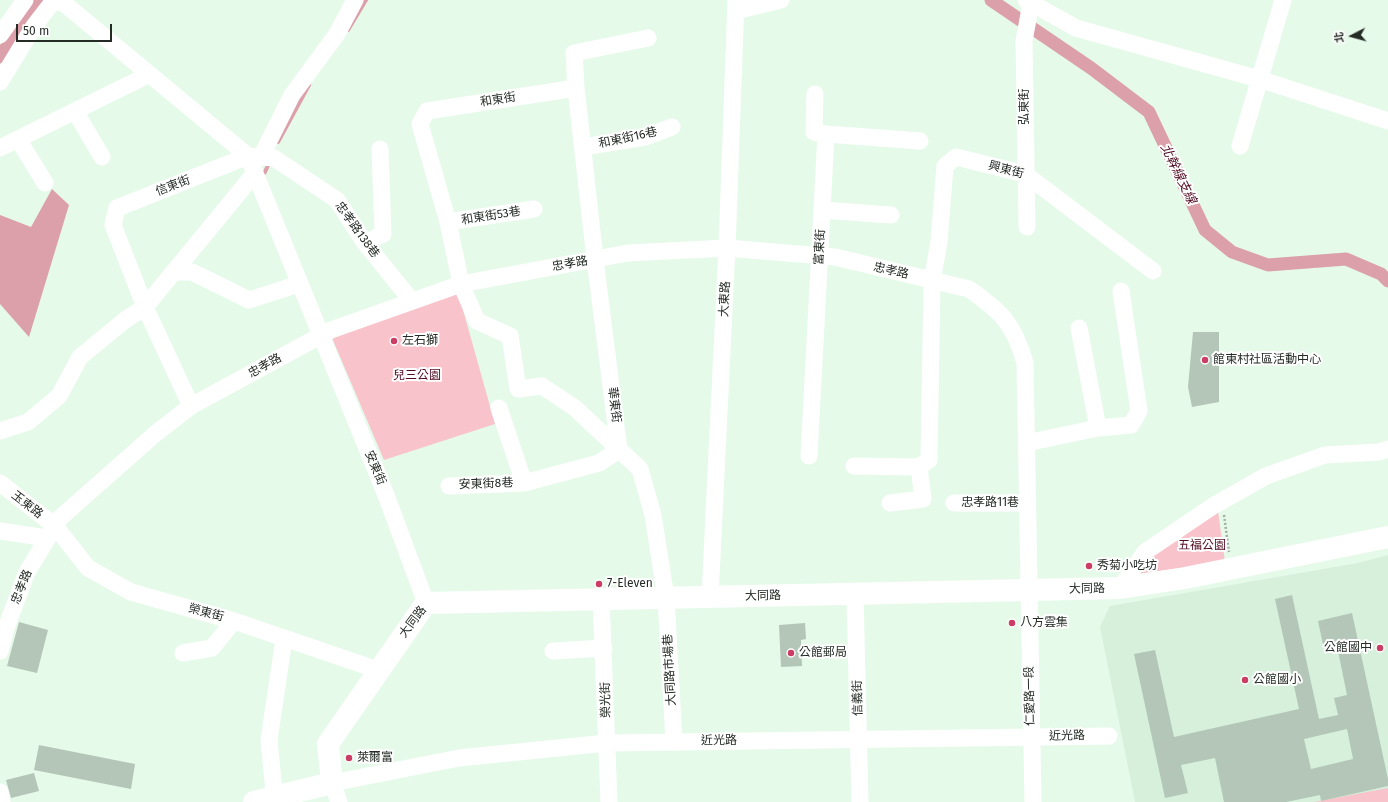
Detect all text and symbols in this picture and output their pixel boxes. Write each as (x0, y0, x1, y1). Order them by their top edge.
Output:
scale bar (18, 16, 114, 42)
north arrow (1332, 16, 1372, 56)
text: 50 m (23, 24, 49, 38)
text: 北 (1333, 31, 1347, 43)
street label: 弘東街 (1018, 89, 1032, 125)
street label: 和東街 (479, 90, 517, 110)
street label: 和東街16巷 (597, 125, 659, 151)
water label: 北幹線支線 (1157, 141, 1199, 207)
street label: 興東街 (987, 158, 1025, 182)
street label: 信東街 (154, 173, 192, 199)
street label: 忠孝路138巷 (332, 199, 382, 261)
street label: 和東街53巷 (460, 204, 522, 228)
street label: 富東街 (812, 229, 828, 265)
street label: 忠孝路 (551, 254, 589, 274)
street label: 忠孝路 (872, 260, 910, 282)
street label: 大東路 (717, 281, 733, 317)
place label: 左石獅 (402, 334, 438, 348)
marker: 左石獅 (389, 336, 399, 346)
street label: 忠孝路 (246, 351, 284, 381)
place label: 館東村社區活動中心 (1213, 353, 1321, 367)
marker: 館東村社區活動中心 (1200, 355, 1210, 365)
park label: 兒三公園 (393, 369, 441, 383)
street label: 華東街 (605, 386, 623, 424)
street label: 安東街 (361, 449, 389, 487)
street label: 安東街8巷 (458, 476, 514, 492)
street label: 玉東路 (8, 488, 46, 522)
street label: 忠孝路11巷 (961, 496, 1019, 510)
park label: 五福公園 (1178, 539, 1226, 553)
place label: 秀菊小吃坊 (1097, 559, 1157, 573)
marker: 秀菊小吃坊 (1084, 561, 1094, 571)
street label: 忠孝路 (9, 568, 35, 606)
place label: 7-Eleven (607, 577, 653, 591)
marker: 7-Eleven (594, 579, 604, 589)
street label: 大同路 (1069, 581, 1105, 597)
street label: 大同路 (745, 588, 781, 604)
street label: 榮東街 (187, 601, 225, 625)
street label: 大同路 (396, 603, 430, 641)
place label: 八方雲集 (1020, 616, 1068, 630)
marker: 八方雲集 (1007, 618, 1017, 628)
street label: 大同路市場巷 (661, 634, 679, 706)
place label: 公館國中 (1324, 641, 1372, 655)
marker: 公館國中 (1375, 643, 1385, 653)
place label: 公館郵局 (799, 646, 847, 660)
marker: 公館郵局 (786, 648, 796, 658)
street label: 仁愛路一段 (1022, 666, 1038, 726)
place label: 公館國小 (1253, 673, 1301, 687)
marker: 公館國小 (1240, 675, 1250, 685)
street label: 信義街 (850, 680, 866, 716)
street label: 榮光街 (598, 682, 614, 718)
street label: 近光路 (1049, 728, 1085, 744)
street label: 近光路 (701, 734, 737, 748)
place label: 萊爾富 (357, 751, 393, 765)
marker: 萊爾富 (344, 753, 354, 763)

